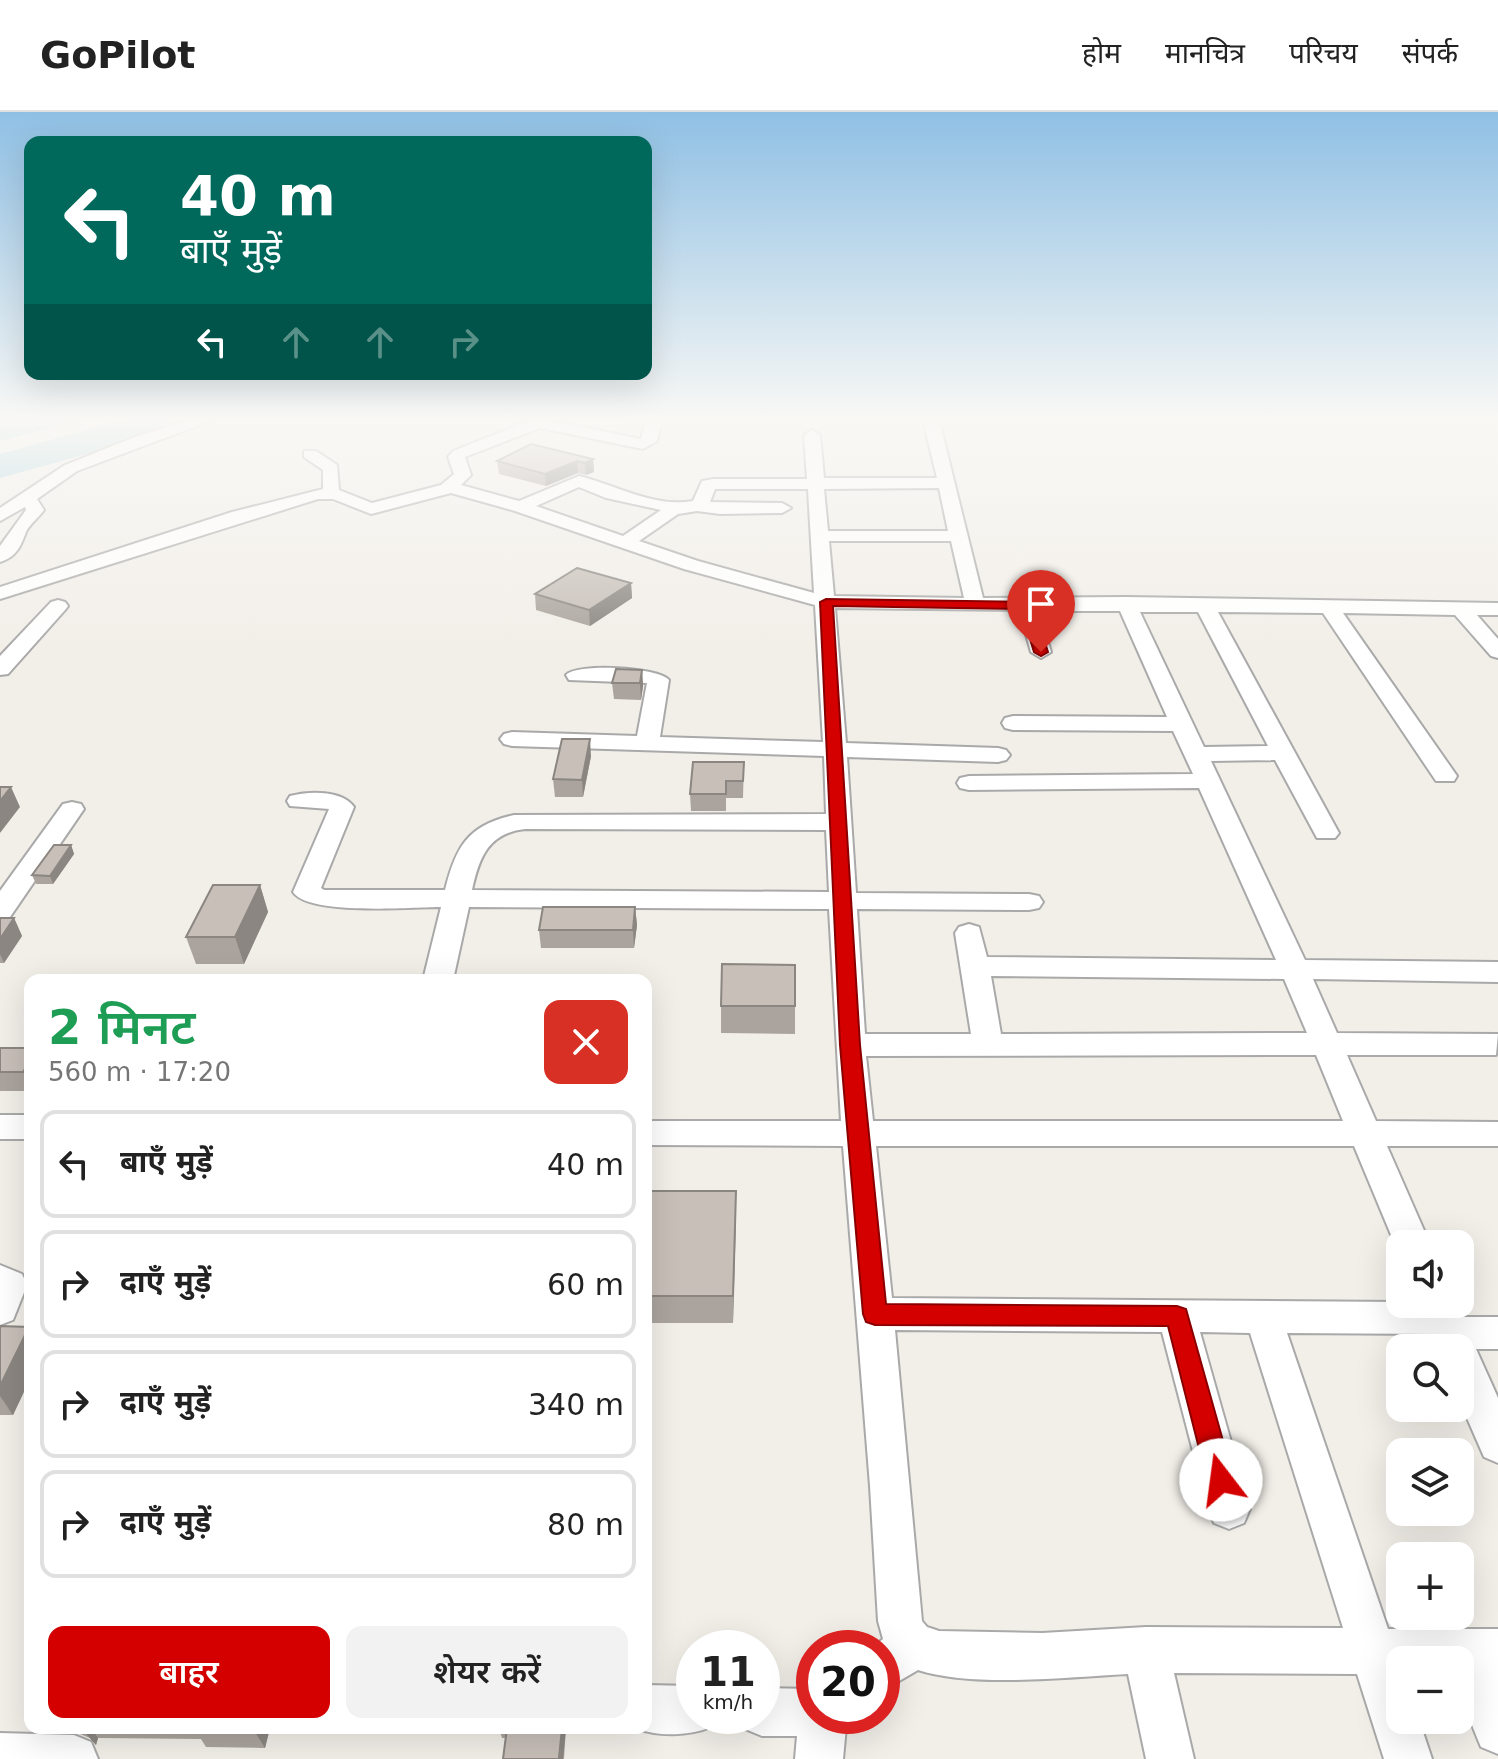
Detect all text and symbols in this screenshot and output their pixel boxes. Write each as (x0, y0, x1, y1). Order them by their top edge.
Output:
text: GoPilot (40, 33, 195, 77)
text: होम (1082, 37, 1121, 70)
text: मानचित्र (1165, 37, 1245, 70)
text: परिचय (1289, 37, 1358, 70)
text: संपर्क (1402, 37, 1458, 70)
text: 40 m (180, 163, 336, 228)
icon: left (48, 168, 152, 272)
text: बाएँ मुड़ें (180, 230, 282, 271)
icon: left (190, 320, 234, 364)
icon: ahead (274, 320, 318, 364)
icon: ahead (358, 320, 402, 364)
icon: right (442, 320, 486, 364)
pin (1007, 570, 1075, 652)
icon: arrive (1019, 582, 1063, 626)
text: 2 मिनट (48, 999, 196, 1055)
button: close (544, 1000, 628, 1084)
text: 560 m · 17:20 (48, 1057, 231, 1087)
icon: left (52, 1142, 96, 1186)
text: बाएँ मुड़ें (120, 1144, 213, 1179)
text: 40 m (547, 1147, 624, 1182)
map controls (1386, 1230, 1474, 1734)
button: sound (1386, 1230, 1474, 1318)
icon: right (52, 1262, 96, 1306)
text: दाएँ मुड़ें (120, 1264, 211, 1299)
text: 60 m (547, 1267, 624, 1302)
button: search (1386, 1334, 1474, 1422)
icon: right (52, 1382, 96, 1426)
text: दाएँ मुड़ें (120, 1384, 211, 1419)
text: 340 m (528, 1387, 624, 1422)
position arrow (1179, 1438, 1263, 1522)
button: layers (1386, 1438, 1474, 1526)
icon: right (52, 1502, 96, 1546)
text: दाएँ मुड़ें (120, 1504, 211, 1539)
text: 80 m (547, 1507, 624, 1542)
button: + (1386, 1542, 1474, 1630)
button: बाहर (48, 1626, 330, 1718)
button: शेयर करें (346, 1626, 628, 1718)
speed limit sign: 20 (796, 1630, 900, 1734)
button: − (1386, 1646, 1474, 1734)
text: 11 (700, 1649, 756, 1695)
text: km/h (703, 1690, 753, 1714)

